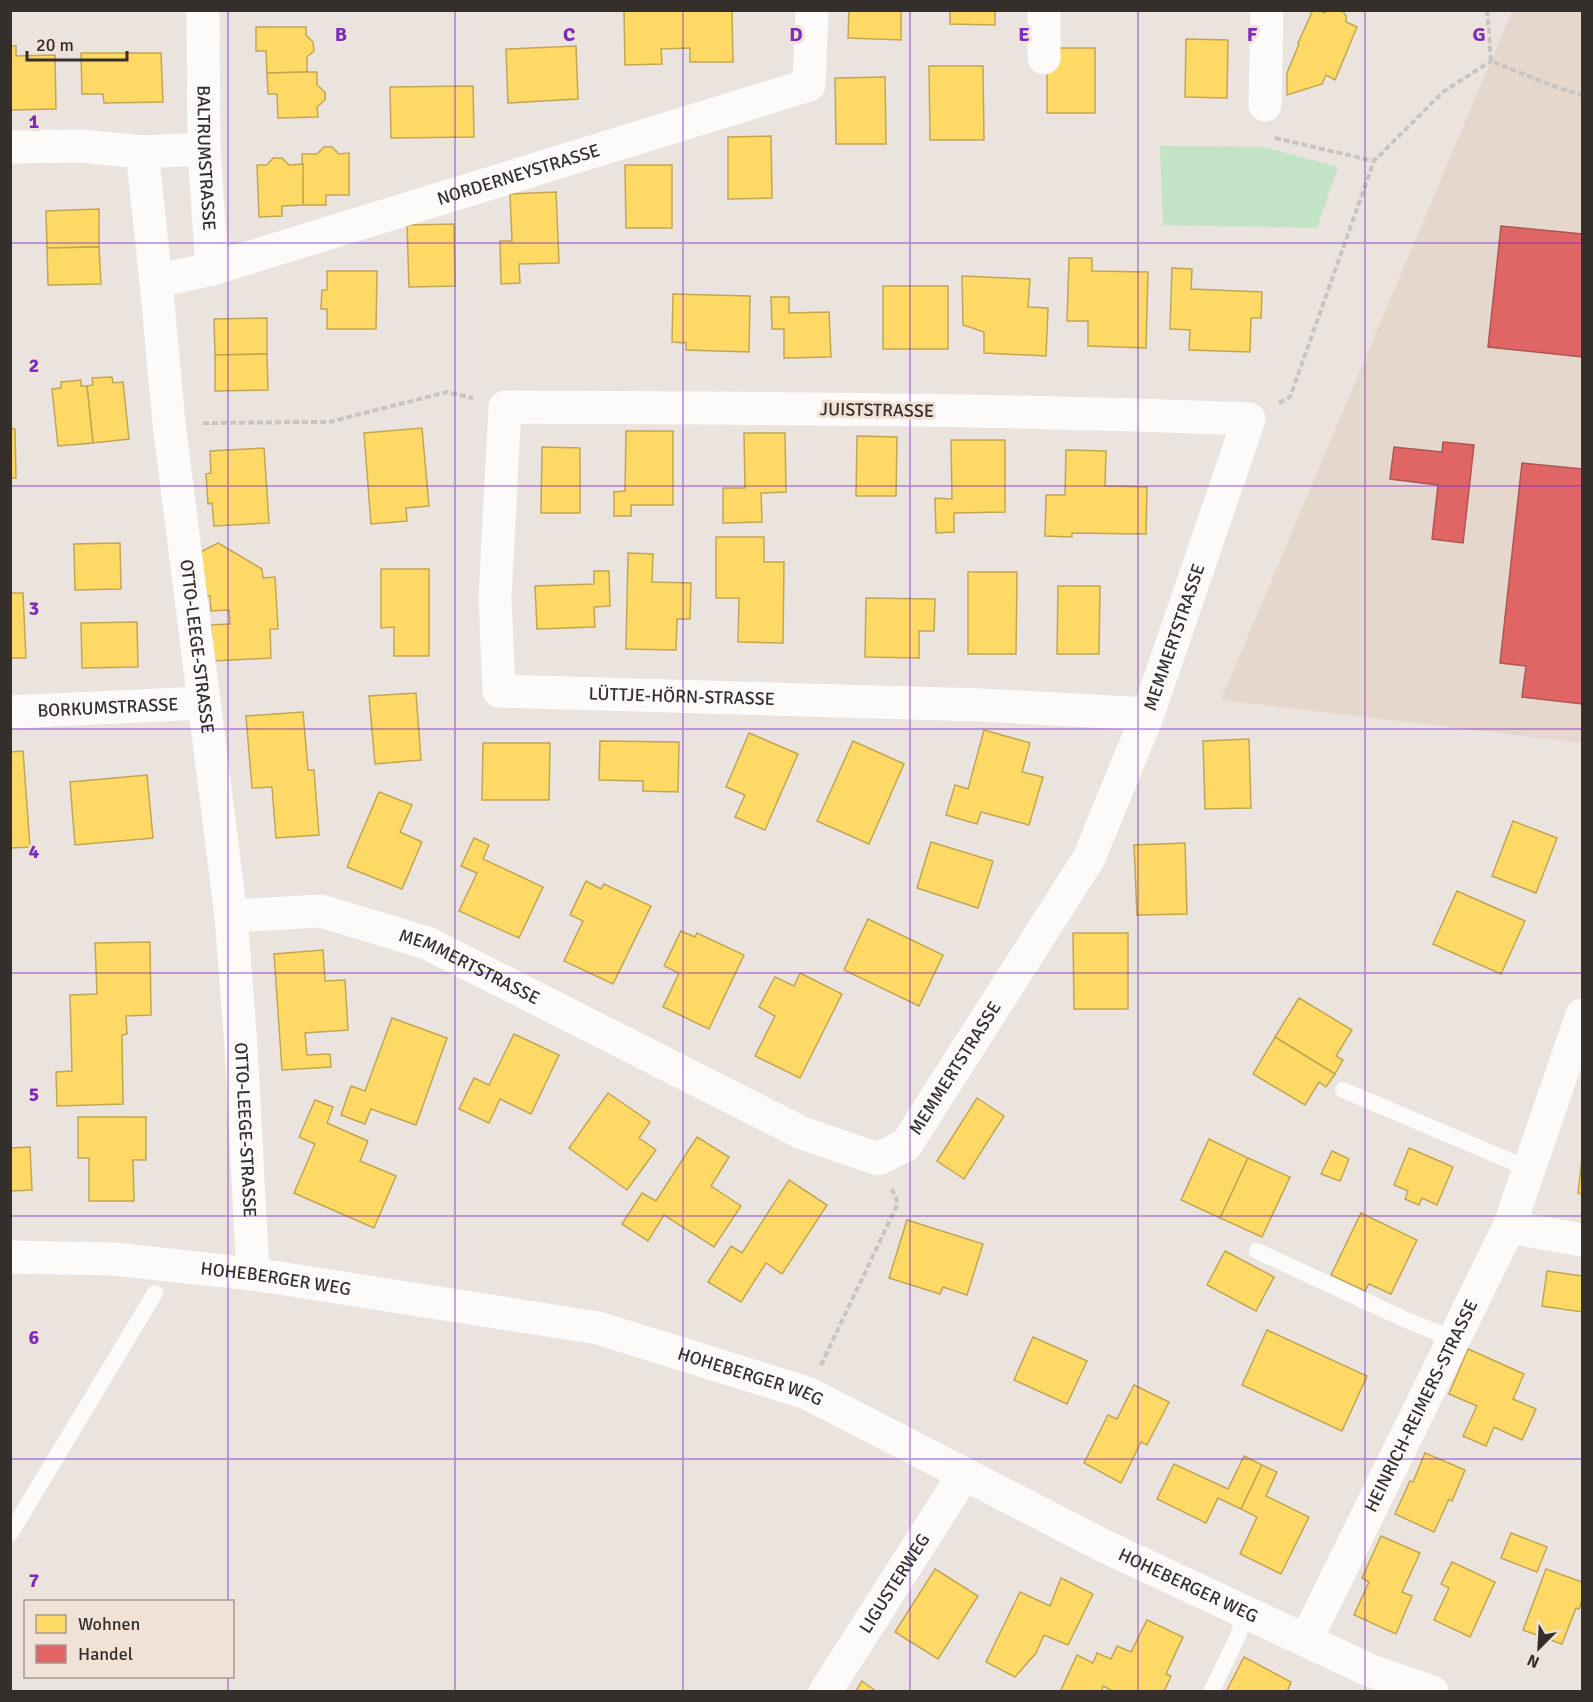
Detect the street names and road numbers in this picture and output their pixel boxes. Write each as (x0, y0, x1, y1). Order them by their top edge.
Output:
street label: BALTRUMSTRASSE (193, 85, 220, 231)
street label: NORDERNEYSTRASSE (434, 139, 603, 210)
street label: JUISTSTRASSE (820, 398, 934, 422)
street label: OTTO-LEEGE-STRASSE (175, 558, 219, 735)
street label: MEMMERTSTRASSE (1139, 561, 1210, 714)
street label: LÜTTJE-HÖRN-STRASSE (588, 683, 775, 710)
street label: BORKUMSTRASSE (37, 693, 179, 722)
street label: MEMMERTSTRASSE (396, 924, 544, 1009)
street label: MEMMERTSTRASSE (904, 997, 1006, 1139)
street label: OTTO-LEEGE-STRASSE (230, 1042, 261, 1218)
street label: HOHEBERGER WEG (200, 1257, 352, 1300)
street label: HEINRICH-REIMERS-STRASSE (1360, 1296, 1483, 1516)
street label: HOHEBERGER WEG (675, 1343, 827, 1411)
street label: LIGUSTERWEG (854, 1529, 935, 1637)
street label: HOHEBERGER WEG (1115, 1543, 1262, 1627)

